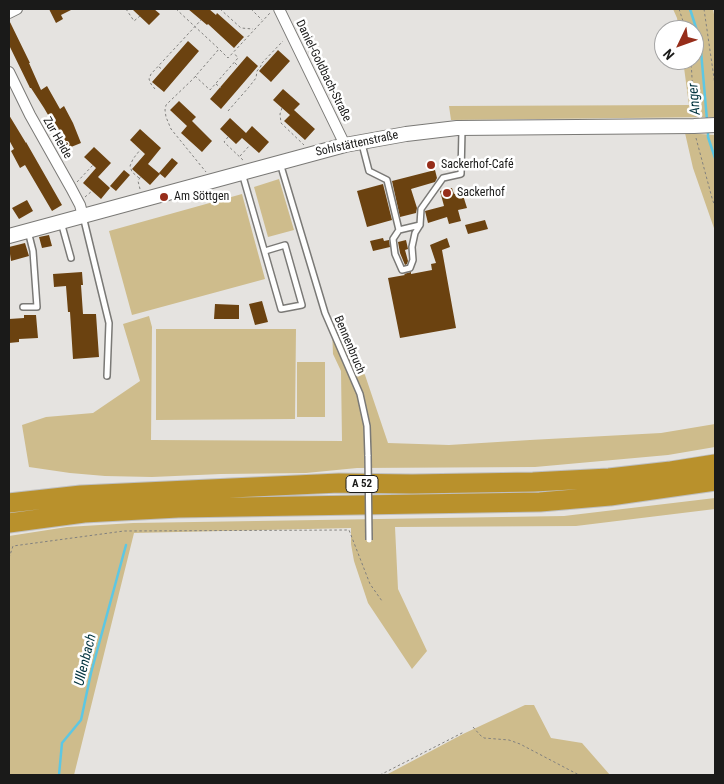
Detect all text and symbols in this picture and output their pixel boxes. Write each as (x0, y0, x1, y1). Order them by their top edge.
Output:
street label: Daniel-Goldbach-Straße (292, 18, 354, 124)
north arrow (654, 20, 704, 70)
text: N (660, 46, 677, 63)
water label: Anger (685, 83, 705, 115)
street label: Zur Heide (39, 115, 75, 161)
street label: Sohlstättenstraße (314, 128, 400, 160)
place label: Sackerhof-Café (441, 158, 514, 172)
marker: Sackerhof-Café (425, 159, 437, 171)
place label: Sackerhof (457, 186, 505, 200)
marker: Sackerhof (441, 187, 453, 199)
place label: Am Söttgen (174, 190, 229, 204)
marker: Am Söttgen (158, 191, 170, 203)
street label: Bennenbruch (330, 314, 368, 376)
road number: A 52 (346, 476, 378, 492)
water label: Ullenbach (71, 632, 101, 688)

